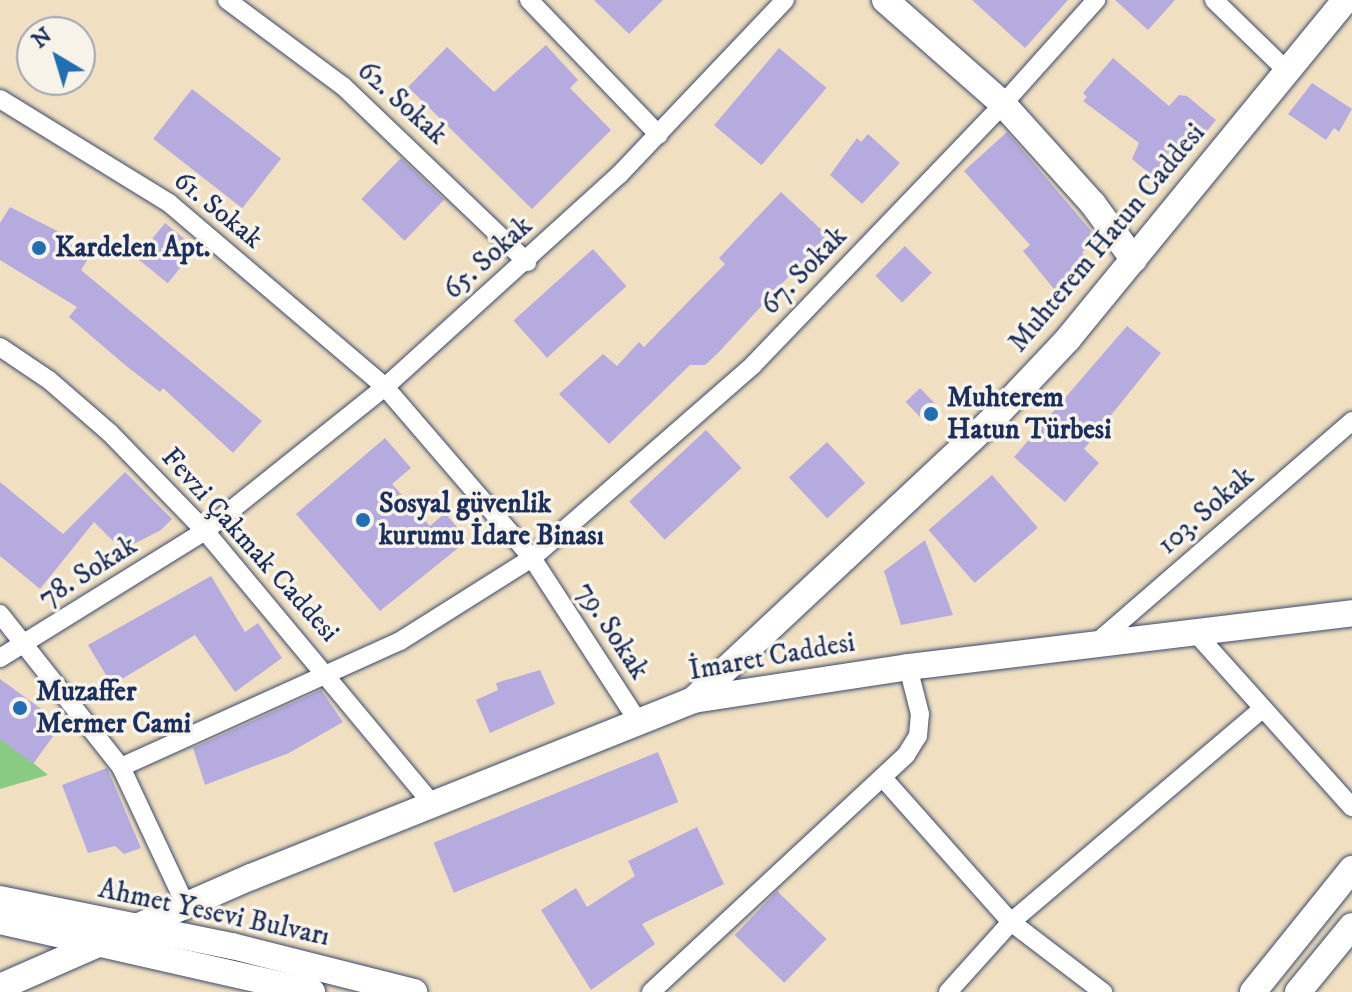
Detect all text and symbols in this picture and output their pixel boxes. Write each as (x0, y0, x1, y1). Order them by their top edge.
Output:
north arrow (16, 16, 96, 96)
text: N (27, 22, 58, 54)
street label: 62. Sokak (350, 54, 454, 152)
street label: Muhterem Hatun Caddesi (1002, 117, 1212, 359)
street label: 61. Sokak (167, 164, 269, 256)
street label: 65. Sokak (437, 209, 539, 307)
street label: 67. Sokak (754, 220, 854, 322)
place label: Kardelen Apt. (55, 231, 210, 265)
marker: Kardelen Apt. (30, 239, 48, 257)
place label: Muhterem Hatun Türbesi (947, 381, 1111, 447)
marker: Muhterem Hatun Türbesi (922, 405, 940, 423)
street label: Fevzi Çakmak Caddesi (154, 441, 346, 649)
street label: 103. Sokak (1151, 460, 1261, 562)
place label: Sosyal güvenlik kurumu İdare Binası (379, 487, 604, 553)
marker: Sosyal güvenlik kurumu İdare Binası (354, 511, 372, 529)
street label: 78. Sokak (33, 529, 143, 615)
street label: 79. Sokak (568, 576, 656, 686)
street label: İmaret Caddesi (686, 626, 858, 688)
place label: Muzaffer Mermer Cami (36, 675, 191, 741)
marker: Muzaffer Mermer Cami (11, 699, 29, 717)
street label: Ahmet Yesevi Bulvarı (95, 872, 333, 954)

